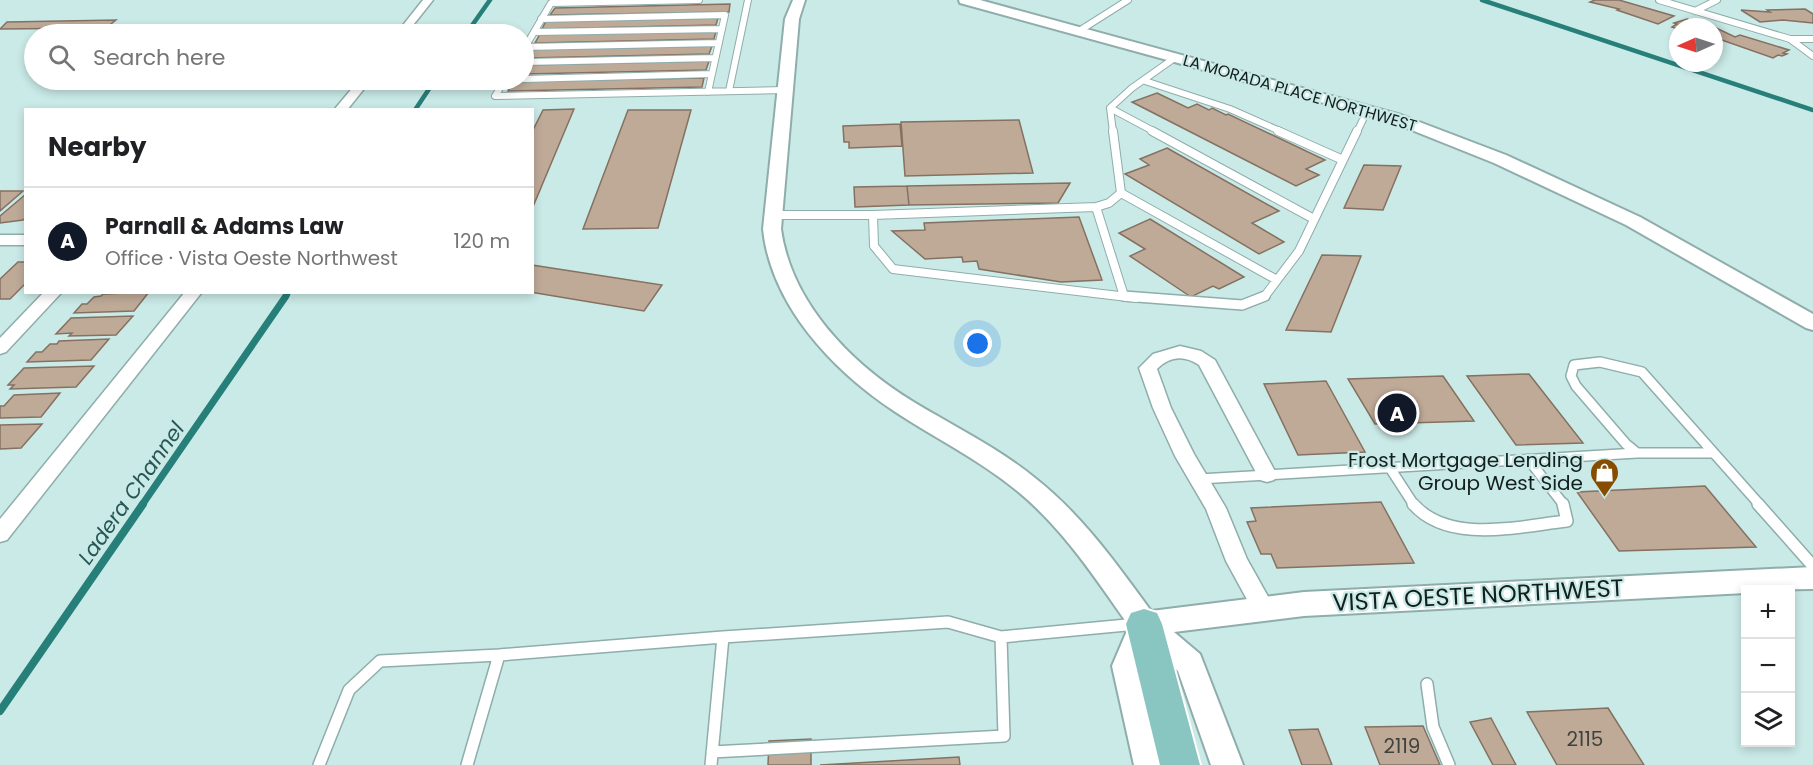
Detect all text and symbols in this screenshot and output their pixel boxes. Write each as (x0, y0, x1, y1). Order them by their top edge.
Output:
north arrow (1669, 18, 1723, 72)
search box (24, 24, 534, 90)
icon: search (45, 41, 78, 74)
text: Search here (93, 42, 226, 73)
street label: LA MORADA PLACE NORTHWEST (1180, 49, 1420, 138)
text: Nearby (48, 129, 146, 165)
text: Parnall & Adams Law (105, 211, 344, 242)
text: A (60, 227, 75, 255)
text: 120 m (454, 227, 510, 255)
text: Office · Vista Oeste Northwest (105, 244, 398, 272)
your location (963, 329, 992, 358)
pin: A (1378, 390, 1416, 436)
water label: Ladera Channel (71, 415, 191, 570)
place label: Frost Mortgage Lending Group West Side (1348, 446, 1583, 497)
shop icon: Frost Mortgage Lending Group West Side (1588, 456, 1620, 498)
street label: VISTA OESTE NORTHWEST (1332, 571, 1624, 619)
map controls (1741, 585, 1795, 747)
button: + (1741, 585, 1795, 639)
button: − (1741, 639, 1795, 693)
button: layers (1741, 693, 1795, 747)
house number: 2115 (1567, 725, 1603, 753)
house number: 2119 (1384, 732, 1420, 760)

